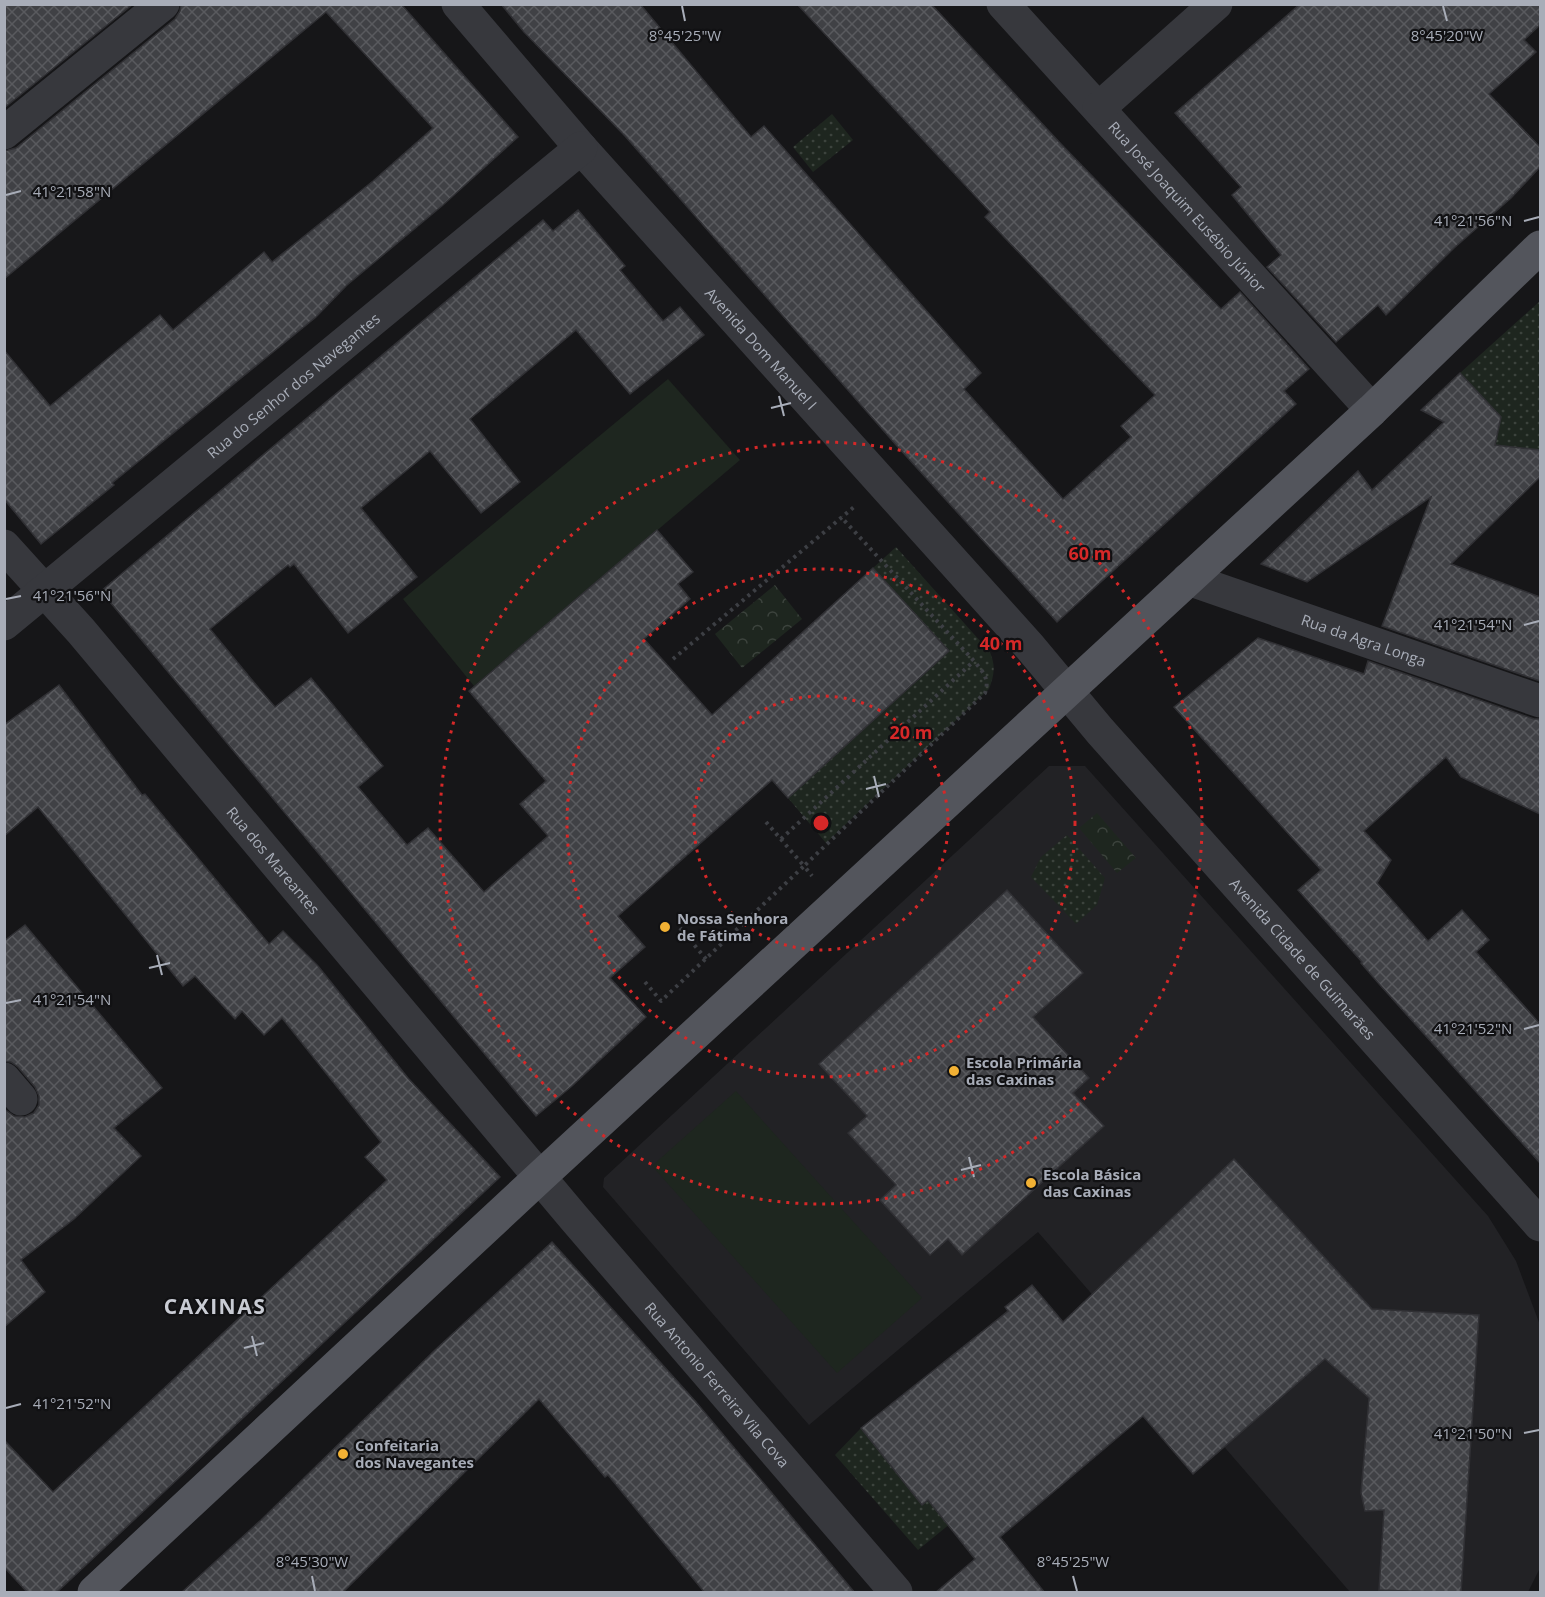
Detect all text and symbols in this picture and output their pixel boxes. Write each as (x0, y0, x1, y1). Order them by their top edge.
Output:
text: 8°45'25"W (649, 25, 721, 45)
text: 8°45'20"W (1411, 25, 1483, 45)
street label: Rua José Joaquim Eusébio Júnior (1104, 117, 1270, 297)
text: 41°21'58"N (33, 181, 111, 201)
text: 41°21'56"N (1434, 210, 1512, 230)
street label: Avenida Dom Manuel I (701, 283, 822, 414)
street label: Rua do Senhor dos Navegantes (203, 308, 384, 463)
text: 60 m (1069, 541, 1111, 565)
text: 41°21'56"N (33, 585, 111, 605)
street label: Rua da Agra Longa (1299, 609, 1429, 671)
text: 41°21'54"N (1434, 614, 1512, 634)
text: 40 m (980, 631, 1022, 655)
text: 20 m (890, 720, 932, 744)
street label: Rua dos Mareantes (222, 802, 325, 918)
centre of rings (811, 813, 831, 833)
street label: Avenida Cidade de Guimarães (1226, 874, 1380, 1044)
place label: Nossa Senhora de Fátima (677, 908, 788, 945)
marker: Nossa Senhora de Fátima (658, 920, 672, 934)
text: 41°21'54"N (33, 989, 111, 1009)
text: 41°21'52"N (1434, 1018, 1512, 1038)
place label: Escola Primária das Caxinas (966, 1052, 1081, 1089)
marker: Escola Primária das Caxinas (947, 1064, 961, 1078)
place label: Escola Básica das Caxinas (1043, 1164, 1141, 1201)
marker: Escola Básica das Caxinas (1024, 1176, 1038, 1190)
district label: CAXINAS (164, 1292, 266, 1320)
street label: Rua Antonio Ferreira Vila Cova (641, 1298, 794, 1471)
text: 41°21'52"N (33, 1393, 111, 1413)
text: 41°21'50"N (1434, 1423, 1512, 1443)
place label: Confeitaria dos Navegantes (355, 1435, 474, 1472)
marker: Confeitaria dos Navegantes (336, 1447, 350, 1461)
text: 8°45'30"W (276, 1551, 348, 1571)
text: 8°45'25"W (1037, 1551, 1109, 1571)

